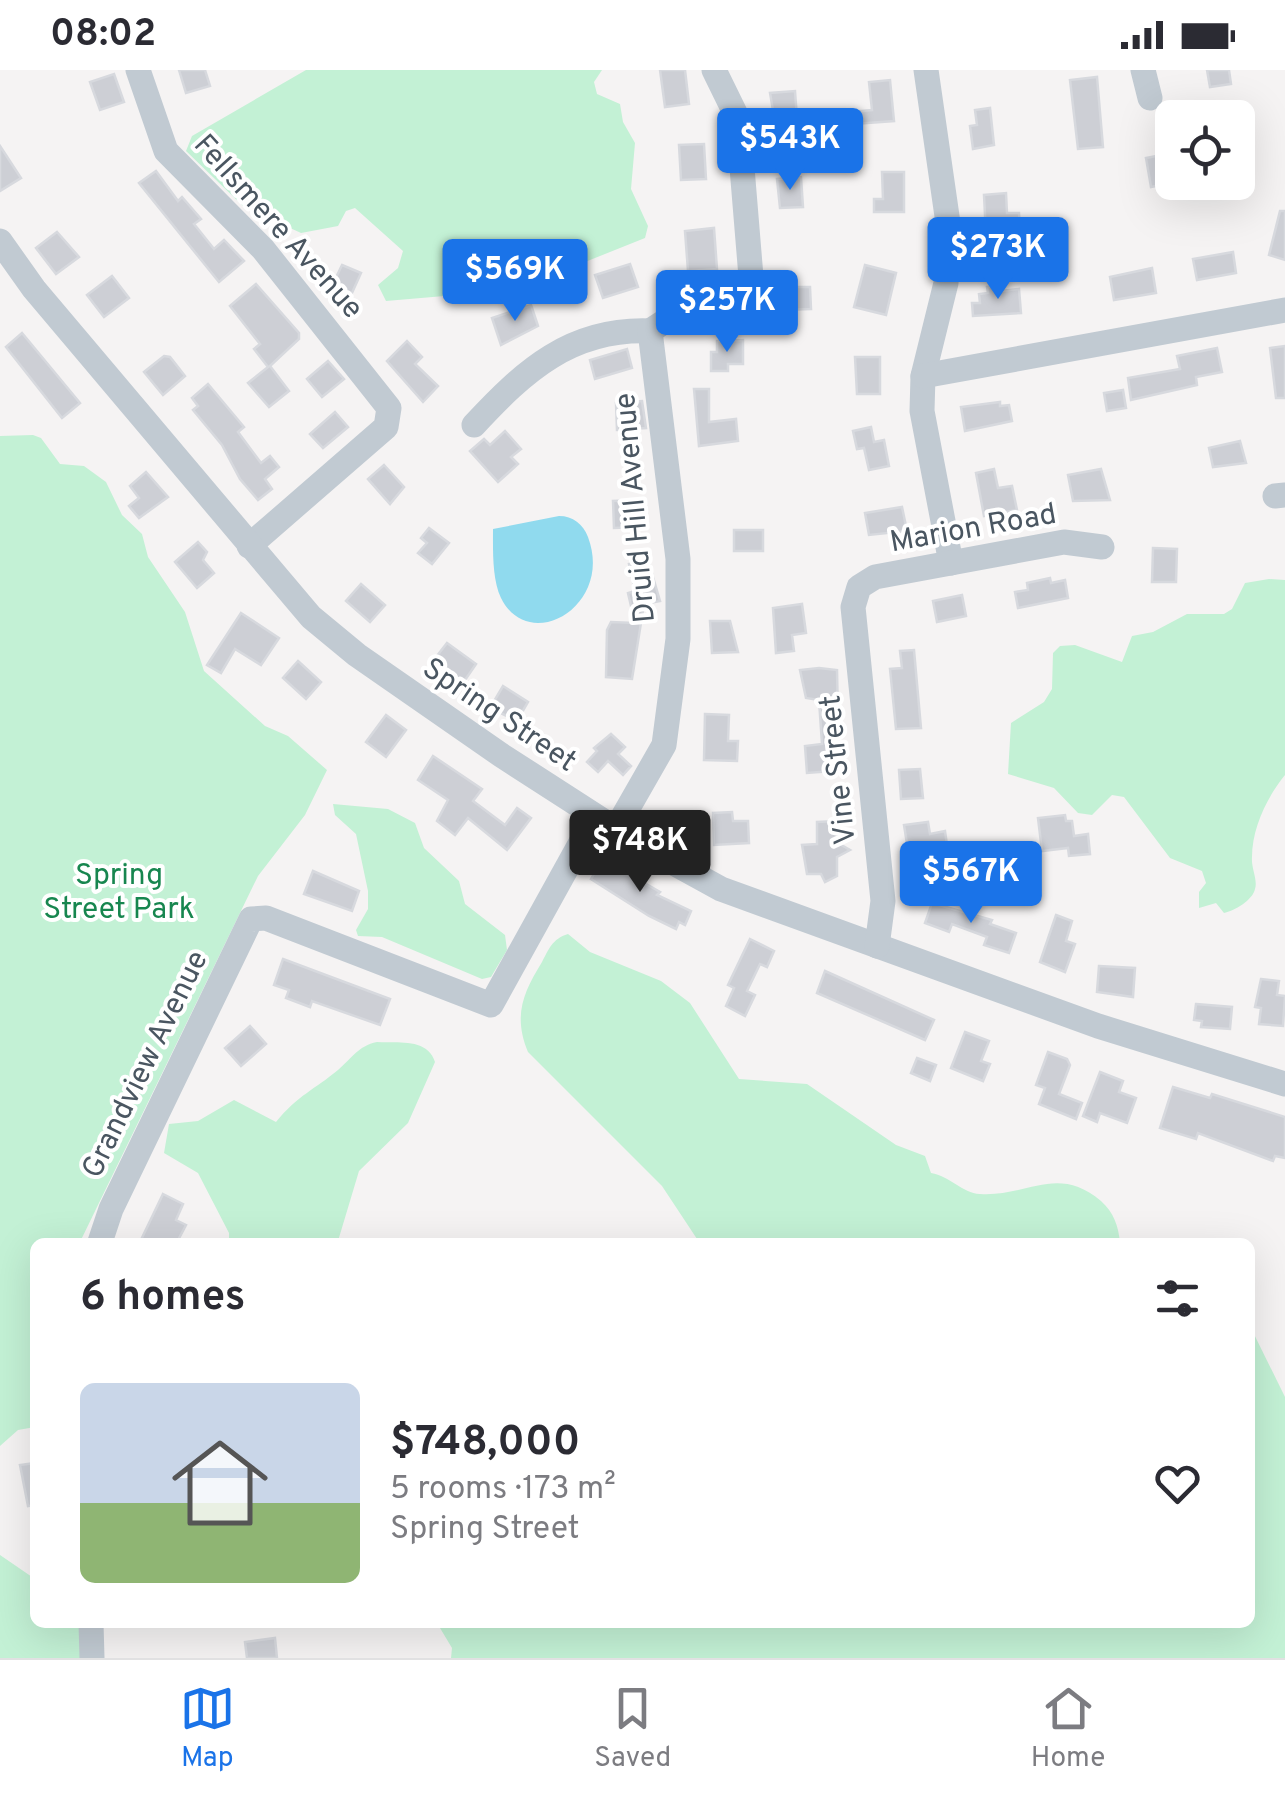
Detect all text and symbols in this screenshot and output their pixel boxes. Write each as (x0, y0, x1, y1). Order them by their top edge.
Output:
text: 08:02 (50, 11, 156, 60)
map controls (1155, 100, 1255, 200)
button: locate (1155, 100, 1255, 200)
pin: $543K (720, 108, 860, 193)
text: $543K (739, 120, 841, 160)
street label: Fellsmere Avenue (184, 128, 370, 328)
pin: $273K (928, 217, 1068, 302)
text: $273K (950, 229, 1046, 269)
pin: $569K (445, 239, 585, 324)
text: $569K (465, 251, 565, 291)
pin: $257K (657, 270, 797, 355)
text: $257K (678, 282, 776, 322)
street label: Druid Hill Avenue (608, 391, 665, 624)
street label: Marion Road (887, 497, 1060, 562)
street label: Spring Street (415, 651, 583, 781)
street label: Vine Street (813, 693, 866, 846)
pin: $748K (570, 810, 710, 895)
text: $748K (591, 822, 689, 862)
pin: $567K (901, 841, 1041, 926)
text: $567K (922, 853, 1020, 893)
park label: Spring Street Park (43, 858, 195, 929)
street label: Grandview Avenue (75, 945, 217, 1185)
icon: filters (1150, 1271, 1205, 1326)
text: 6 homes (80, 1272, 245, 1325)
text: $748,000 (390, 1417, 581, 1470)
icon: home (160, 1423, 280, 1543)
icon: heart (1150, 1456, 1205, 1511)
text: 5 rooms · 173 m² (390, 1470, 616, 1510)
text: Spring Street (390, 1510, 580, 1550)
tab: Map (180, 1681, 235, 1777)
tab: Saved (594, 1681, 671, 1777)
tab: Home (1031, 1681, 1105, 1777)

